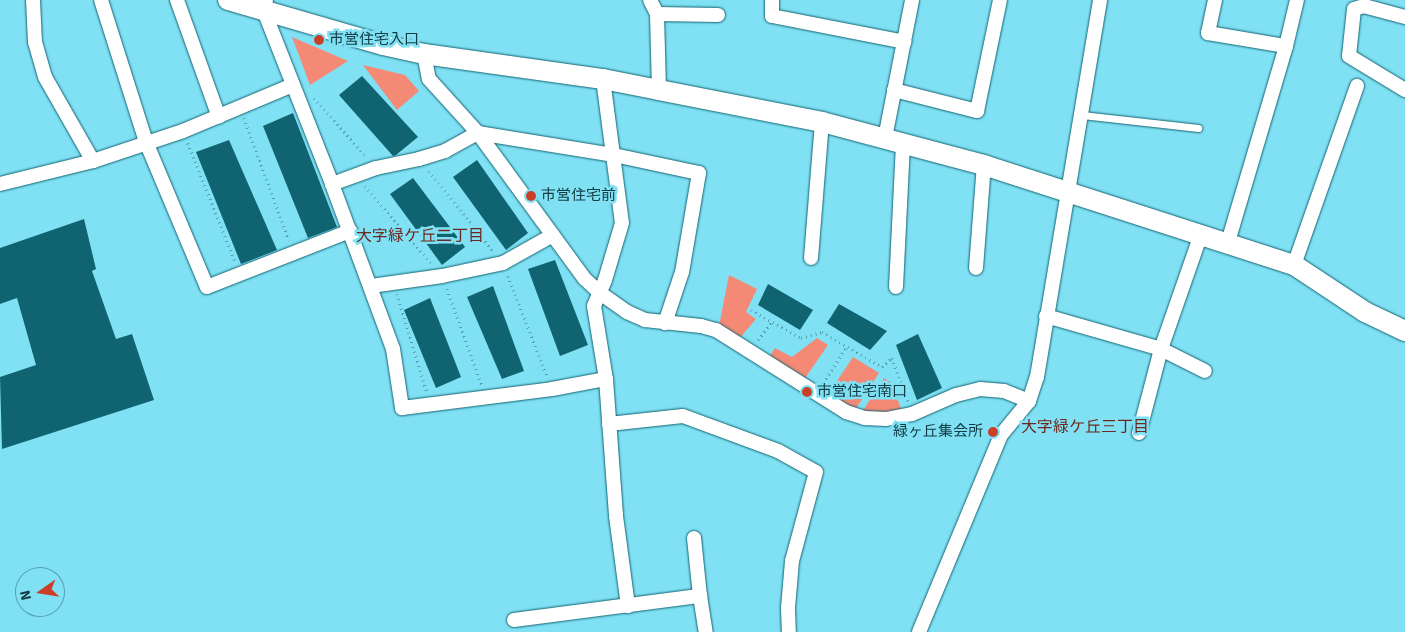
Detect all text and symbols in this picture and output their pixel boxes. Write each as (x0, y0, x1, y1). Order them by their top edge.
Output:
place label: 市営住宅入口 (329, 31, 419, 49)
marker: 市営住宅入口 (313, 34, 325, 46)
place label: 市営住宅前 (541, 187, 616, 205)
marker: 市営住宅前 (525, 190, 537, 202)
district label: 大字緑ケ丘二丁目 (356, 226, 484, 246)
place label: 市営住宅南口 (817, 383, 907, 401)
marker: 市営住宅南口 (801, 386, 813, 398)
district label: 大字緑ケ丘三丁目 (1021, 417, 1149, 437)
place label: 緑ヶ丘集会所 (893, 423, 983, 441)
marker: 緑ヶ丘集会所 (987, 426, 999, 438)
north arrow (15, 567, 65, 617)
text: N (16, 589, 35, 602)

